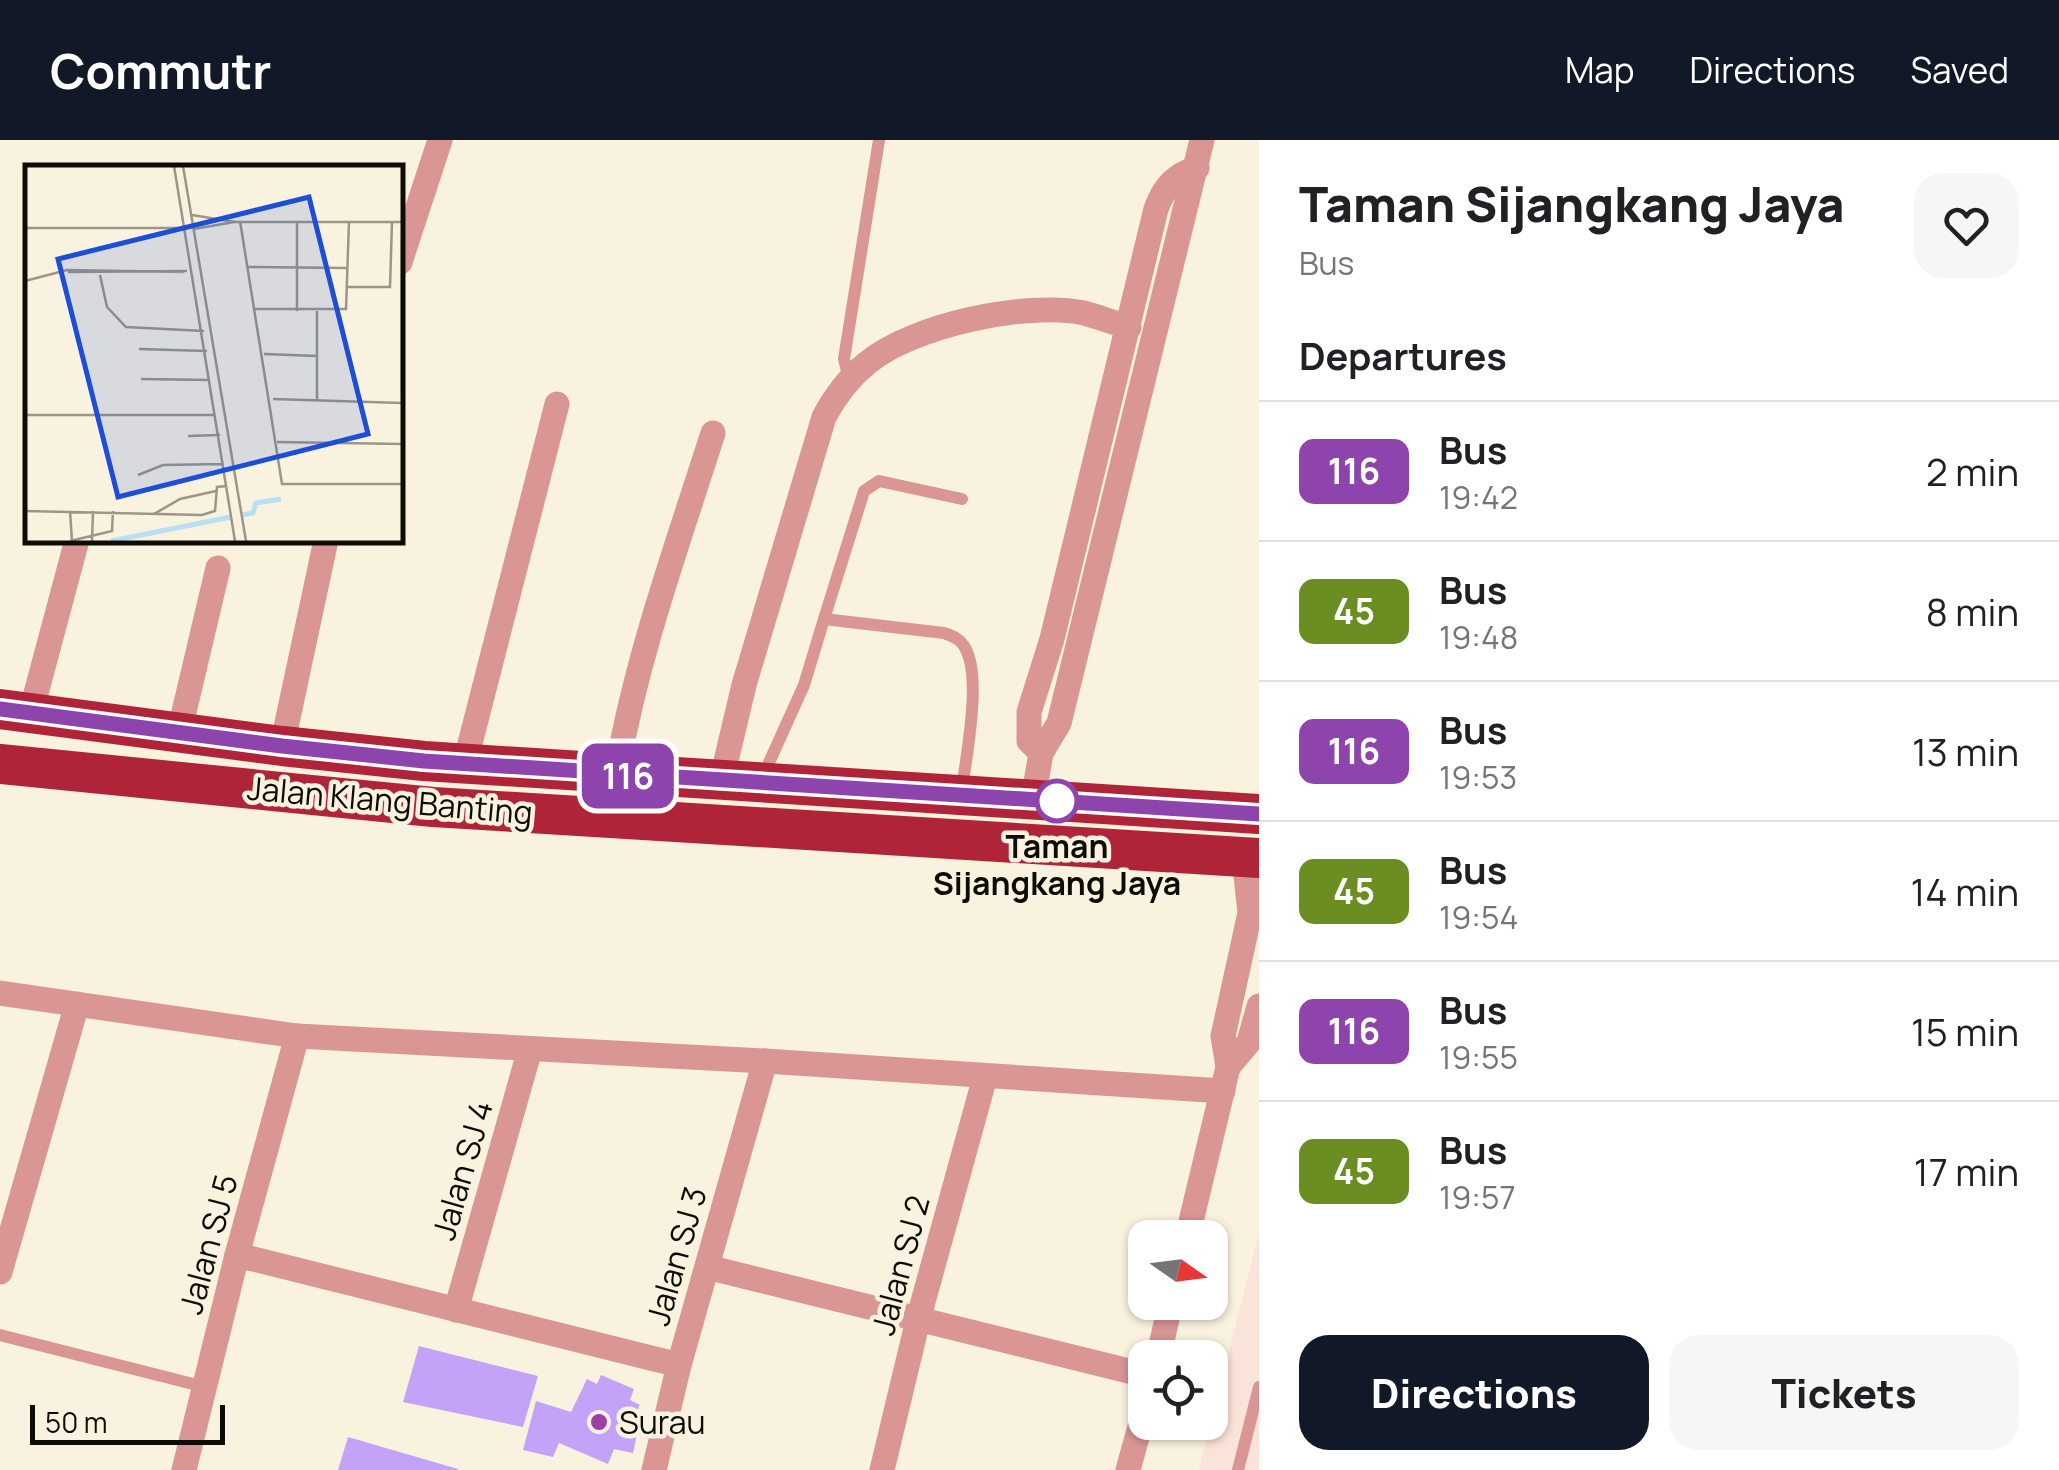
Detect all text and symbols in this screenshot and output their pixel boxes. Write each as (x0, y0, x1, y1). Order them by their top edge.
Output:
text: Commutr (50, 38, 271, 103)
text: Map (1565, 46, 1635, 94)
text: Directions (1690, 46, 1855, 94)
text: Saved (1910, 46, 2009, 94)
inset map (25, 165, 402, 542)
text: Taman Sijangkang Jaya (1299, 171, 1844, 236)
button: heart (1914, 173, 2019, 278)
text: Bus (1299, 241, 1354, 285)
text: Departures (1299, 329, 1507, 381)
text: Bus (1439, 423, 1507, 475)
text: 2 min (1926, 445, 2019, 497)
text: 116 (1328, 447, 1380, 495)
text: 19:42 (1439, 475, 1518, 519)
text: Bus (1439, 563, 1507, 615)
text: 8 min (1926, 585, 2019, 637)
text: 45 (1333, 587, 1375, 635)
text: 19:48 (1439, 615, 1518, 659)
text: Bus (1439, 703, 1507, 755)
text: 13 min (1912, 725, 2019, 777)
text: 116 (1328, 727, 1380, 775)
line badge: 116 (570, 744, 686, 808)
text: 116 (602, 752, 654, 800)
text: 19:53 (1439, 755, 1517, 799)
street label: Jalan Klang Banting (245, 766, 535, 834)
marker: Taman Sijangkang Jaya (1036, 780, 1078, 822)
place label: Taman Sijangkang Jaya (933, 824, 1181, 905)
text: Bus (1439, 843, 1507, 895)
text: 14 min (1911, 865, 2019, 917)
text: 45 (1333, 867, 1375, 915)
text: 19:54 (1439, 895, 1518, 939)
text: Bus (1439, 983, 1507, 1035)
text: 15 min (1911, 1005, 2019, 1057)
text: 116 (1328, 1007, 1380, 1055)
text: 19:55 (1439, 1035, 1518, 1079)
street label: Jalan SJ 4 (421, 1095, 503, 1245)
text: Bus (1439, 1123, 1507, 1175)
text: 17 min (1914, 1145, 2019, 1197)
text: 45 (1333, 1147, 1375, 1195)
street label: Jalan SJ 5 (168, 1169, 248, 1319)
text: 19:57 (1439, 1175, 1515, 1219)
street label: Jalan SJ 3 (635, 1182, 717, 1330)
street label: Jalan SJ 2 (860, 1190, 940, 1340)
north arrow (1128, 1220, 1228, 1320)
map controls (1128, 1220, 1228, 1440)
button: Directions (1299, 1335, 1649, 1450)
button: Tickets (1669, 1335, 2019, 1450)
button: locate (1128, 1340, 1228, 1440)
scale bar (30, 1400, 225, 1444)
place label: Surau (619, 1400, 705, 1444)
text: 50 m (45, 1403, 108, 1441)
marker: Surau (588, 1411, 610, 1433)

